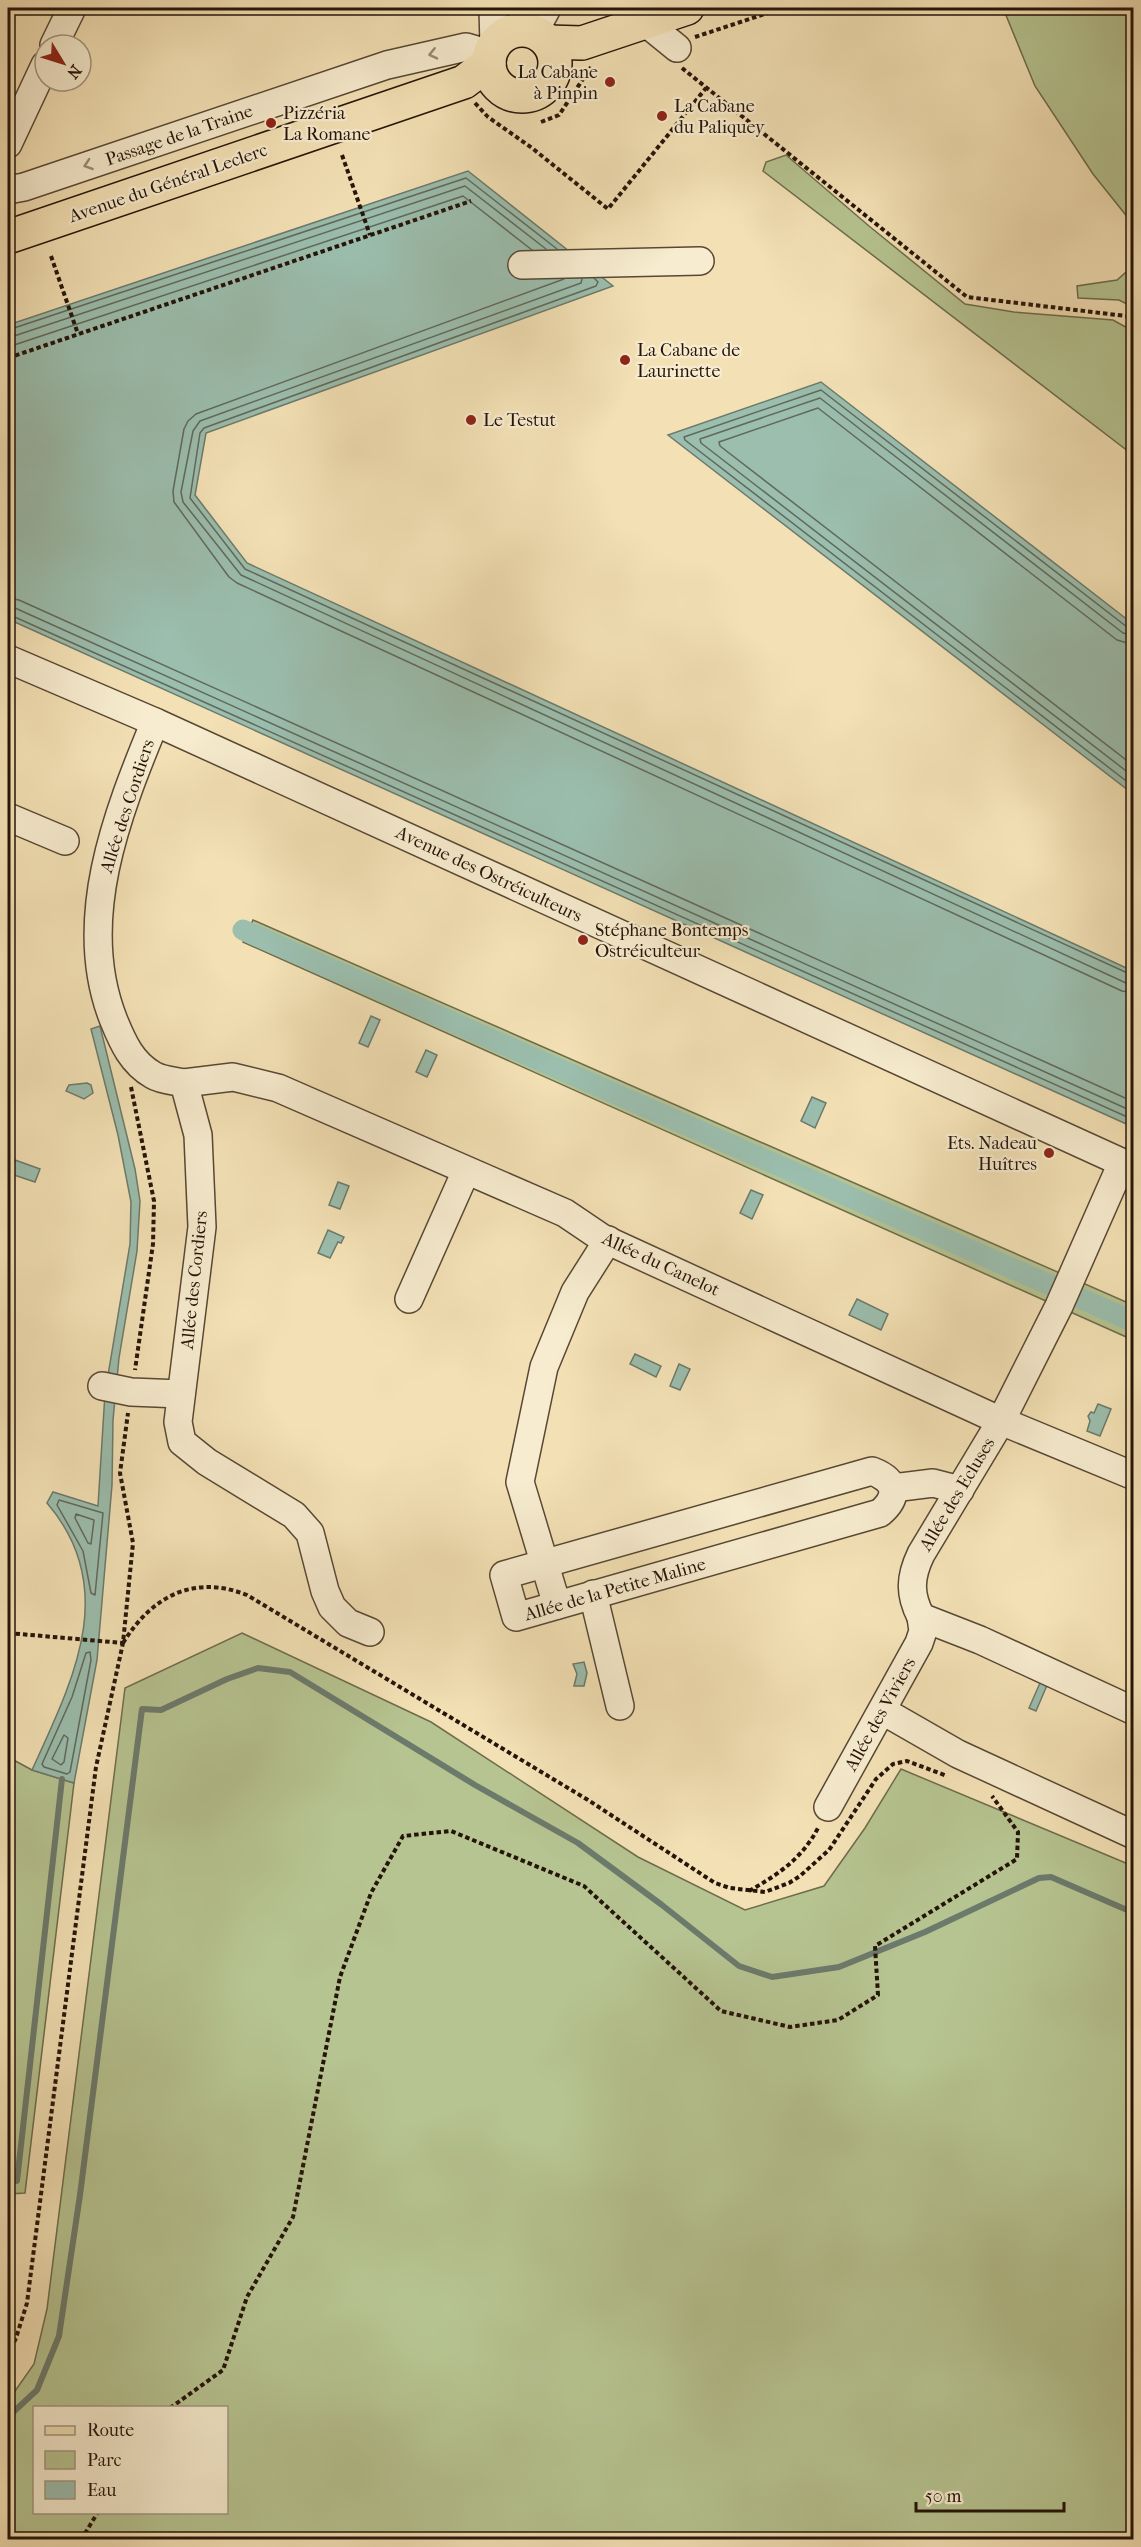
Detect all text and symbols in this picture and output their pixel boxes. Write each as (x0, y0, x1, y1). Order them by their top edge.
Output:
north arrow (33, 33, 93, 93)
one-way arrow (428, 47, 438, 60)
text: N (63, 61, 86, 83)
place label: La Cabane à Pinpin (517, 62, 599, 104)
marker: La Cabane à Pinpin (603, 75, 617, 89)
place label: La Cabane du Paliquey (674, 96, 766, 138)
street label: Passage de la Traine (103, 100, 256, 170)
place label: Pizzéria La Romane (283, 103, 371, 145)
marker: La Cabane du Paliquey (655, 109, 669, 123)
marker: Pizzéria La Romane (264, 116, 278, 130)
street label: Avenue du Général Leclerc (65, 140, 270, 228)
one-way arrow (83, 158, 94, 171)
place label: La Cabane de Laurinette (637, 340, 740, 382)
marker: La Cabane de Laurinette (618, 353, 632, 367)
place label: Le Testut (483, 410, 556, 431)
marker: Le Testut (464, 413, 478, 427)
street label: Allée des Cordiers (96, 736, 159, 877)
street label: Avenue des Ostréiculteurs (392, 822, 585, 927)
place label: Stéphane Bontemps Ostréiculteur (595, 920, 749, 962)
marker: Stéphane Bontemps Ostréiculteur (576, 933, 590, 947)
place label: Ets. Nadeau Huîtres (947, 1133, 1037, 1175)
marker: Ets. Nadeau Huîtres (1042, 1146, 1056, 1160)
street label: Allée des Cordiers (177, 1209, 212, 1351)
street label: Allée du Canelot (598, 1228, 723, 1301)
street label: Allée des Ecluses (915, 1433, 1000, 1556)
street label: Allée de la Petite Maline (521, 1554, 708, 1626)
street label: Allée des Viviers (840, 1654, 920, 1776)
legend (33, 2406, 228, 2514)
text: Route (87, 2420, 134, 2441)
text: Parc (87, 2450, 122, 2471)
scale bar (916, 2475, 1064, 2513)
text: Eau (87, 2480, 116, 2501)
text: 50 m (925, 2486, 962, 2507)

